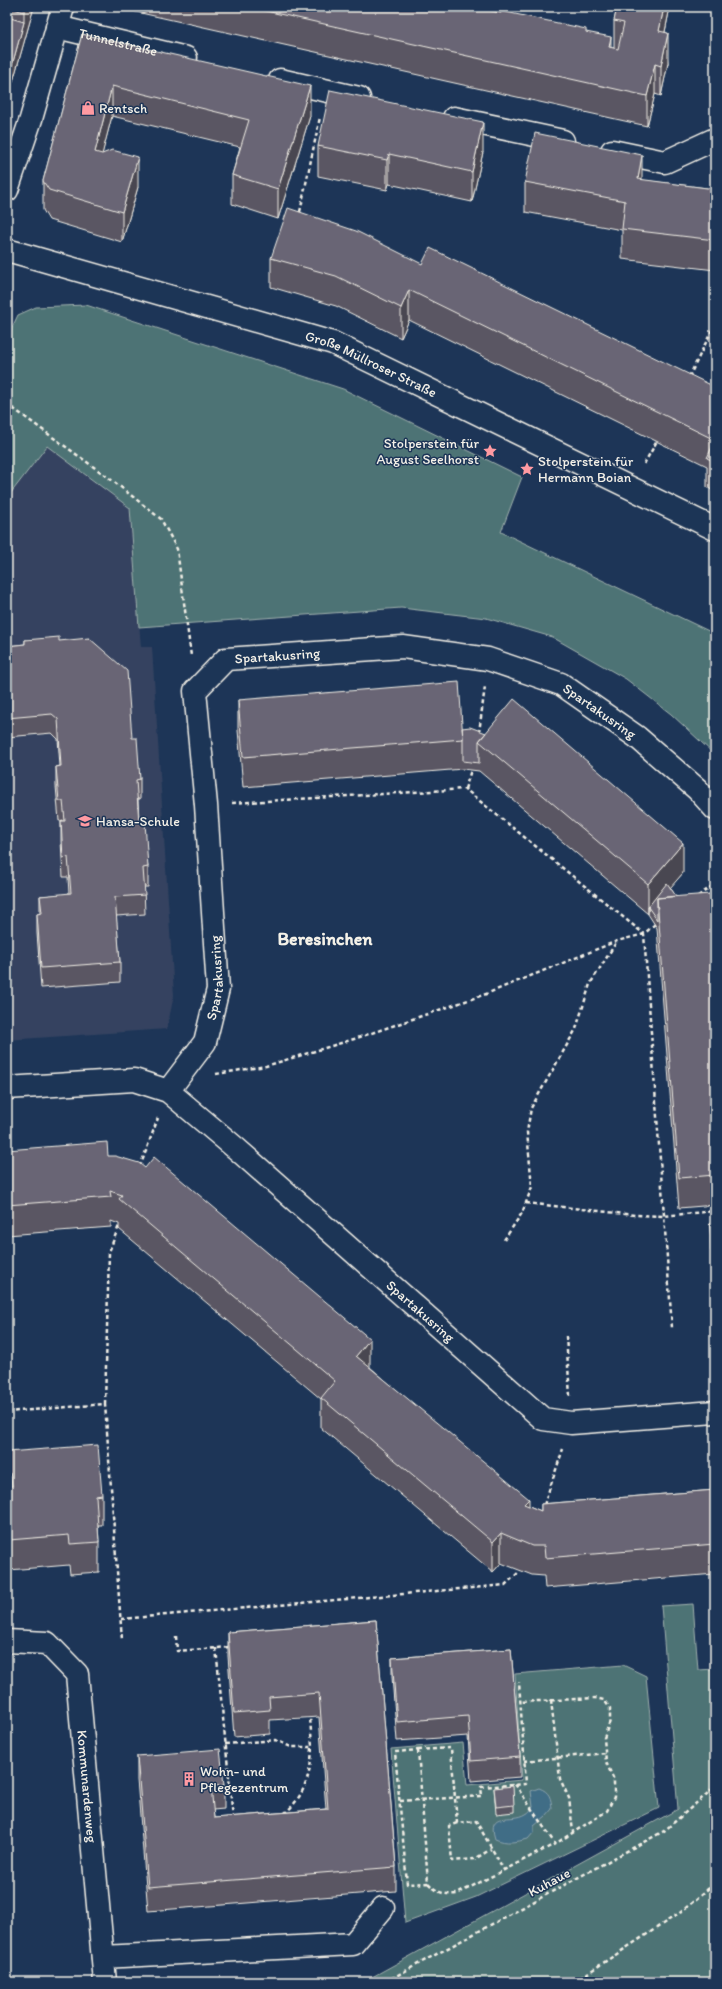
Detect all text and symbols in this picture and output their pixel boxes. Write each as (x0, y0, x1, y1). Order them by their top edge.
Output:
street label: Tunnelstraße (77, 25, 159, 60)
shop icon: Rentsch (80, 100, 96, 116)
place label: Rentsch (99, 100, 147, 117)
street label: Große Müllroser Straße (303, 327, 440, 401)
place label: Stolperstein für August Seelhorst (376, 435, 479, 468)
place icon: Stolperstein für August Seelhorst (482, 443, 498, 459)
place label: Stolperstein für Hermann Boian (538, 453, 634, 486)
place icon: Stolperstein für Hermann Boian (519, 461, 535, 477)
street label: Spartakusring (234, 645, 322, 667)
street label: Spartakusring (559, 680, 640, 743)
school or university icon: Hansa-Schule (77, 813, 93, 829)
place label: Hansa-Schule (96, 813, 180, 830)
district label: Beresinchen (277, 928, 373, 950)
street label: Spartakusring (203, 934, 227, 1022)
street label: Spartakusring (383, 1277, 459, 1347)
street label: Kommunardenweg (73, 1729, 100, 1844)
place label: Wohn- und Pflegezentrum (200, 1763, 289, 1796)
building icon: Wohn- und Pflegezentrum (181, 1771, 197, 1787)
street label: Kuhaue (525, 1864, 574, 1901)

